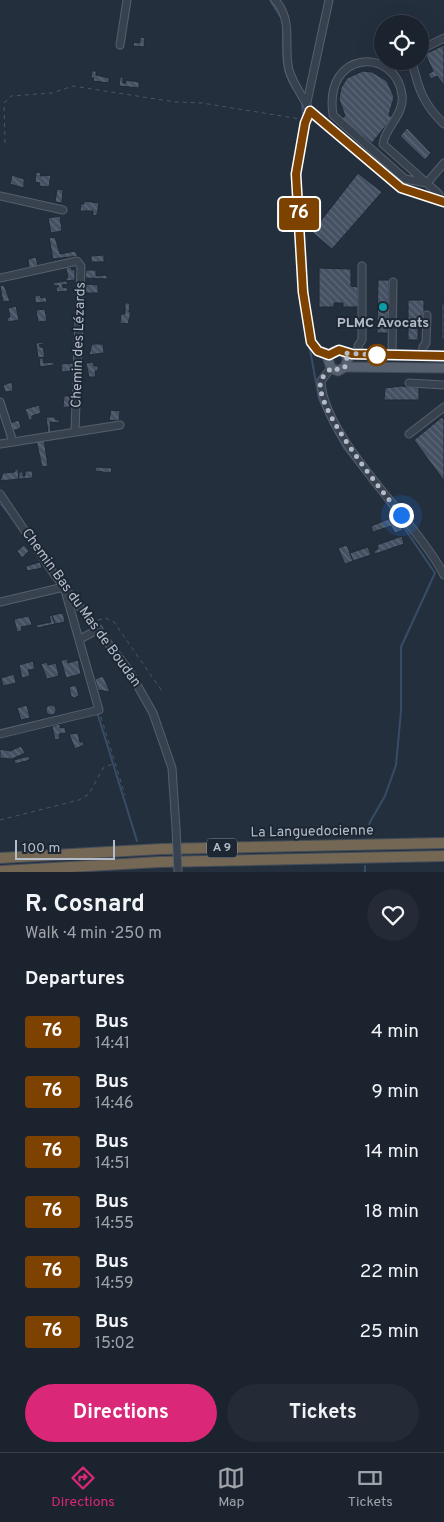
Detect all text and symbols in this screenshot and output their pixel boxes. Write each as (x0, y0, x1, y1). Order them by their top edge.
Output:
map controls (374, 15, 429, 70)
button: locate (374, 15, 429, 70)
line badge: 76 (276, 198, 322, 230)
text: 76 (289, 202, 309, 225)
street label: Chemin des Lézards (68, 282, 90, 408)
marker: PLMC Avocats (377, 301, 389, 313)
place label: PLMC Avocats (337, 315, 429, 332)
unlabelled marker (366, 344, 388, 366)
your location (389, 503, 414, 528)
street label: Chemin Bas du Mas de Boudan (18, 525, 144, 691)
street label: La Languedocienne (250, 822, 374, 842)
scale bar (15, 837, 115, 860)
road number: A 9 (207, 838, 237, 858)
text: 100 m (22, 840, 60, 857)
button: heart (367, 889, 419, 941)
text: R. Cosnard (25, 890, 145, 920)
text: Walk · 4 min · 250 m (25, 924, 162, 944)
text: Departures (25, 967, 125, 991)
text: Bus (95, 1010, 129, 1034)
text: 76 (43, 1020, 62, 1043)
text: 4 min (371, 1020, 419, 1044)
text: 14:41 (95, 1034, 130, 1054)
text: Bus (95, 1070, 129, 1094)
text: 76 (43, 1080, 62, 1103)
text: 9 min (372, 1080, 419, 1104)
text: 14:46 (95, 1094, 134, 1114)
text: Bus (95, 1130, 129, 1154)
text: 76 (43, 1140, 62, 1163)
text: 14 min (364, 1140, 419, 1164)
text: 14:51 (95, 1154, 130, 1174)
text: Bus (95, 1190, 129, 1214)
text: 76 (43, 1200, 62, 1223)
text: 18 min (364, 1200, 419, 1224)
text: 14:55 (95, 1214, 134, 1234)
text: Bus (95, 1250, 129, 1274)
text: 76 (43, 1260, 62, 1283)
text: 22 min (360, 1260, 419, 1284)
text: 14:59 (95, 1274, 134, 1294)
text: Bus (95, 1310, 129, 1334)
text: 76 (43, 1320, 62, 1343)
text: 25 min (359, 1320, 419, 1344)
text: 15:02 (95, 1334, 135, 1354)
button: Directions (25, 1384, 217, 1442)
button: Tickets (227, 1384, 419, 1442)
tab: Directions (51, 1464, 115, 1511)
tab: Map (217, 1464, 245, 1511)
tab: Tickets (348, 1464, 393, 1511)

